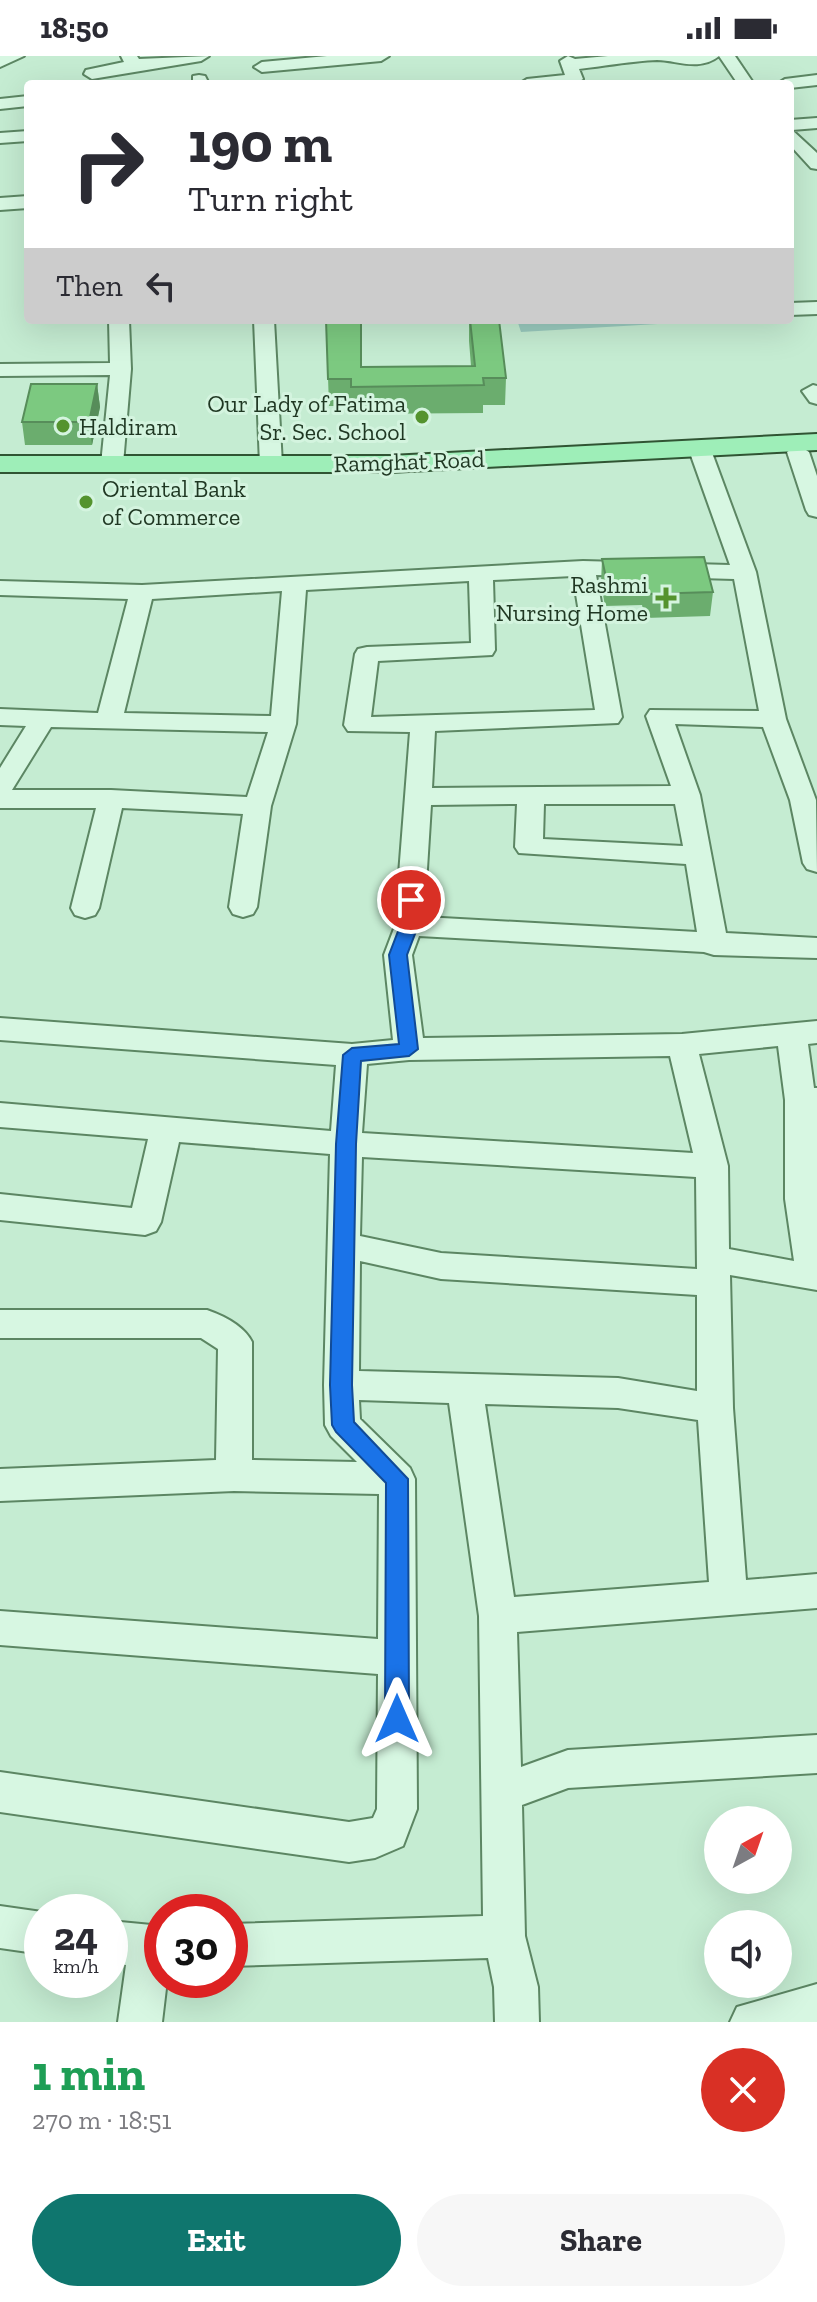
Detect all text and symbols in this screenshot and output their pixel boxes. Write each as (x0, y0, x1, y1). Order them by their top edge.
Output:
text: 18:50 (40, 10, 109, 46)
text: 190 m (188, 109, 332, 176)
icon: right (56, 112, 160, 216)
text: Turn right (188, 177, 353, 220)
icon: left (139, 264, 183, 308)
text: Then (56, 268, 123, 304)
place label: Our Lady of Fatima Sr. Sec. School (207, 389, 406, 446)
marker: Our Lady of Fatima Sr. Sec. School (413, 408, 431, 426)
place label: Haldiram (79, 412, 177, 441)
marker: Haldiram (54, 417, 72, 435)
street label: Ramghat Road (333, 444, 485, 478)
place label: Oriental Bank of Commerce (102, 474, 246, 531)
marker: Oriental Bank of Commerce (77, 493, 95, 511)
place label: Rashmi Nursing Home (496, 570, 648, 627)
marker: Rashmi Nursing Home (655, 587, 677, 609)
pin (377, 866, 445, 934)
icon: arrive (389, 878, 433, 922)
position arrow (355, 1677, 439, 1761)
north arrow (704, 1806, 792, 1894)
map controls (704, 1806, 792, 1998)
speed limit sign: 30 (144, 1894, 248, 1998)
button: sound (704, 1910, 792, 1998)
text: 24 (54, 1912, 98, 1960)
text: km/h (53, 1954, 99, 1978)
text: 1 min (32, 2045, 145, 2102)
button: close (701, 2048, 785, 2132)
text: 270 m · 18:51 (32, 2104, 172, 2136)
button: Exit (32, 2194, 401, 2286)
button: Share (417, 2194, 785, 2286)

